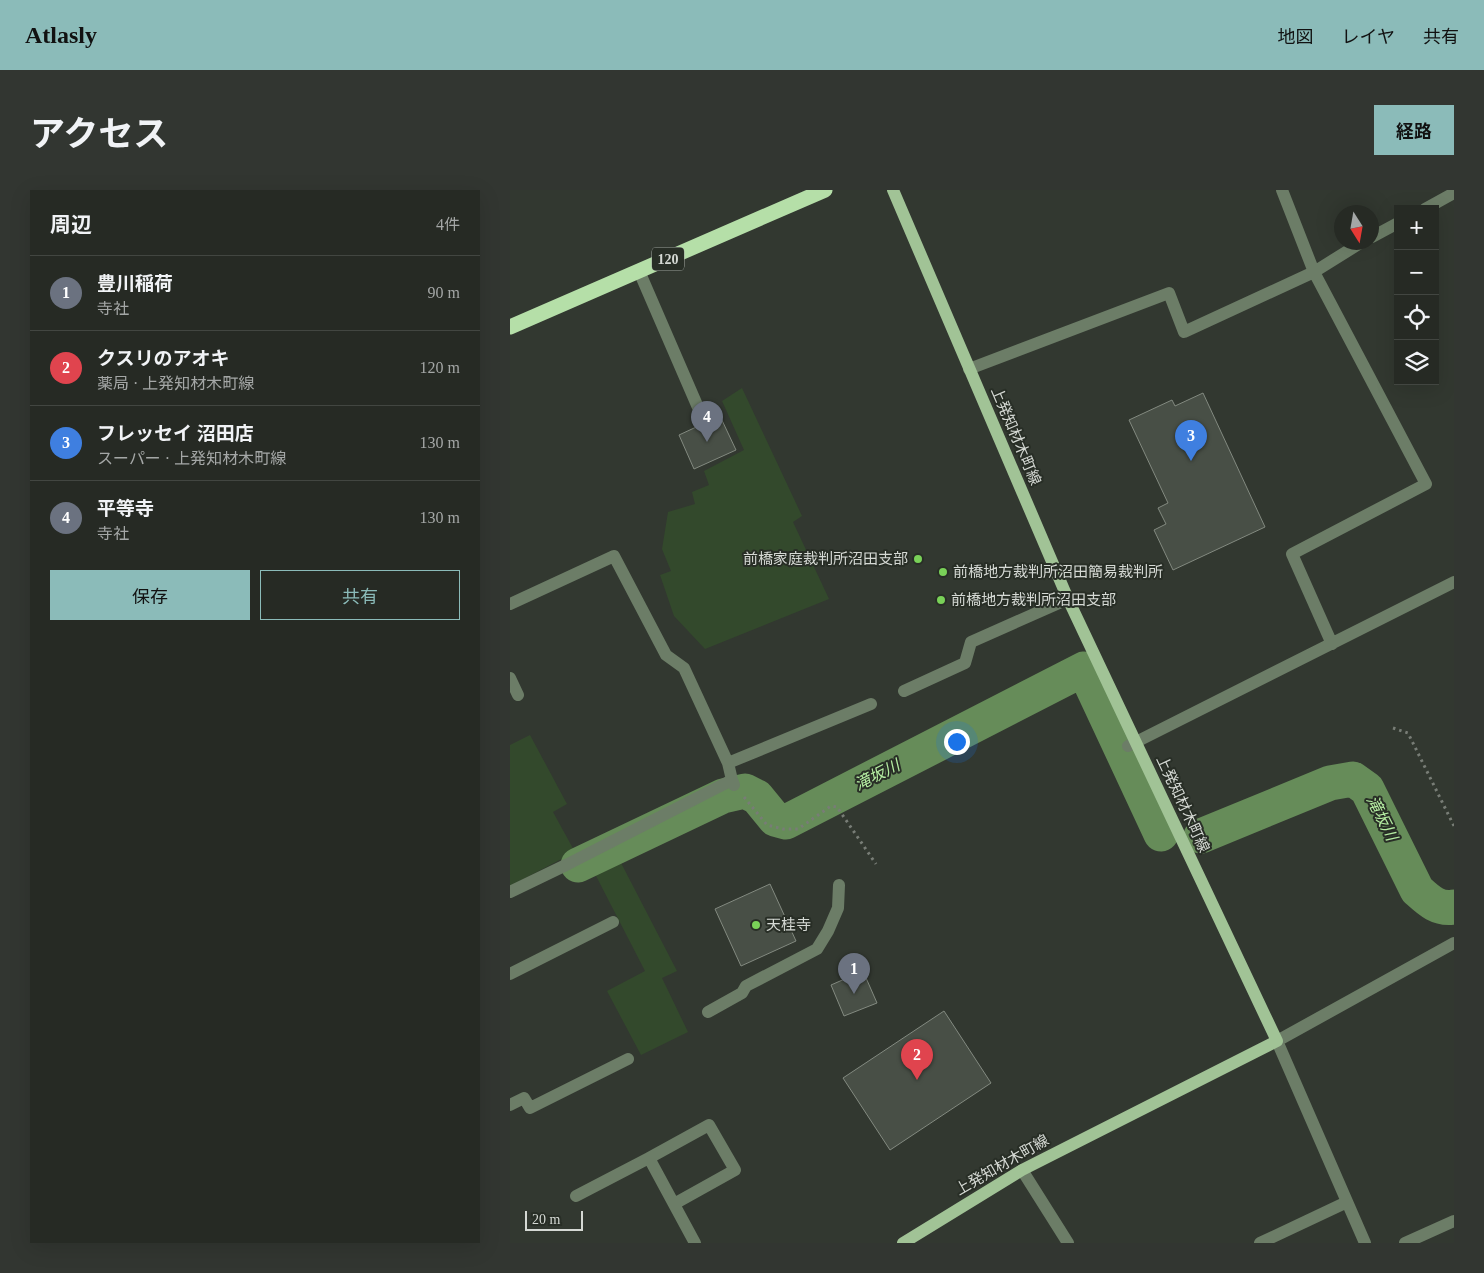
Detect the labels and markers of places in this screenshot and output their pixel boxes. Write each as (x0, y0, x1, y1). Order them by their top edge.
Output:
pin: 4 (691, 401, 723, 442)
pin: 3 (1175, 420, 1207, 461)
place label: 前橋家庭裁判所沼田支部 (743, 551, 908, 567)
marker: 前橋家庭裁判所沼田支部 (912, 553, 924, 565)
place label: 前橋地方裁判所沼田簡易裁判所 (953, 564, 1163, 580)
marker: 前橋地方裁判所沼田簡易裁判所 (937, 566, 949, 578)
place label: 前橋地方裁判所沼田支部 (951, 592, 1116, 608)
marker: 前橋地方裁判所沼田支部 (935, 594, 947, 606)
place label: 天桂寺 (766, 917, 811, 933)
marker: 天桂寺 (750, 919, 762, 931)
pin: 1 (838, 953, 870, 994)
pin: 2 (901, 1039, 933, 1080)

